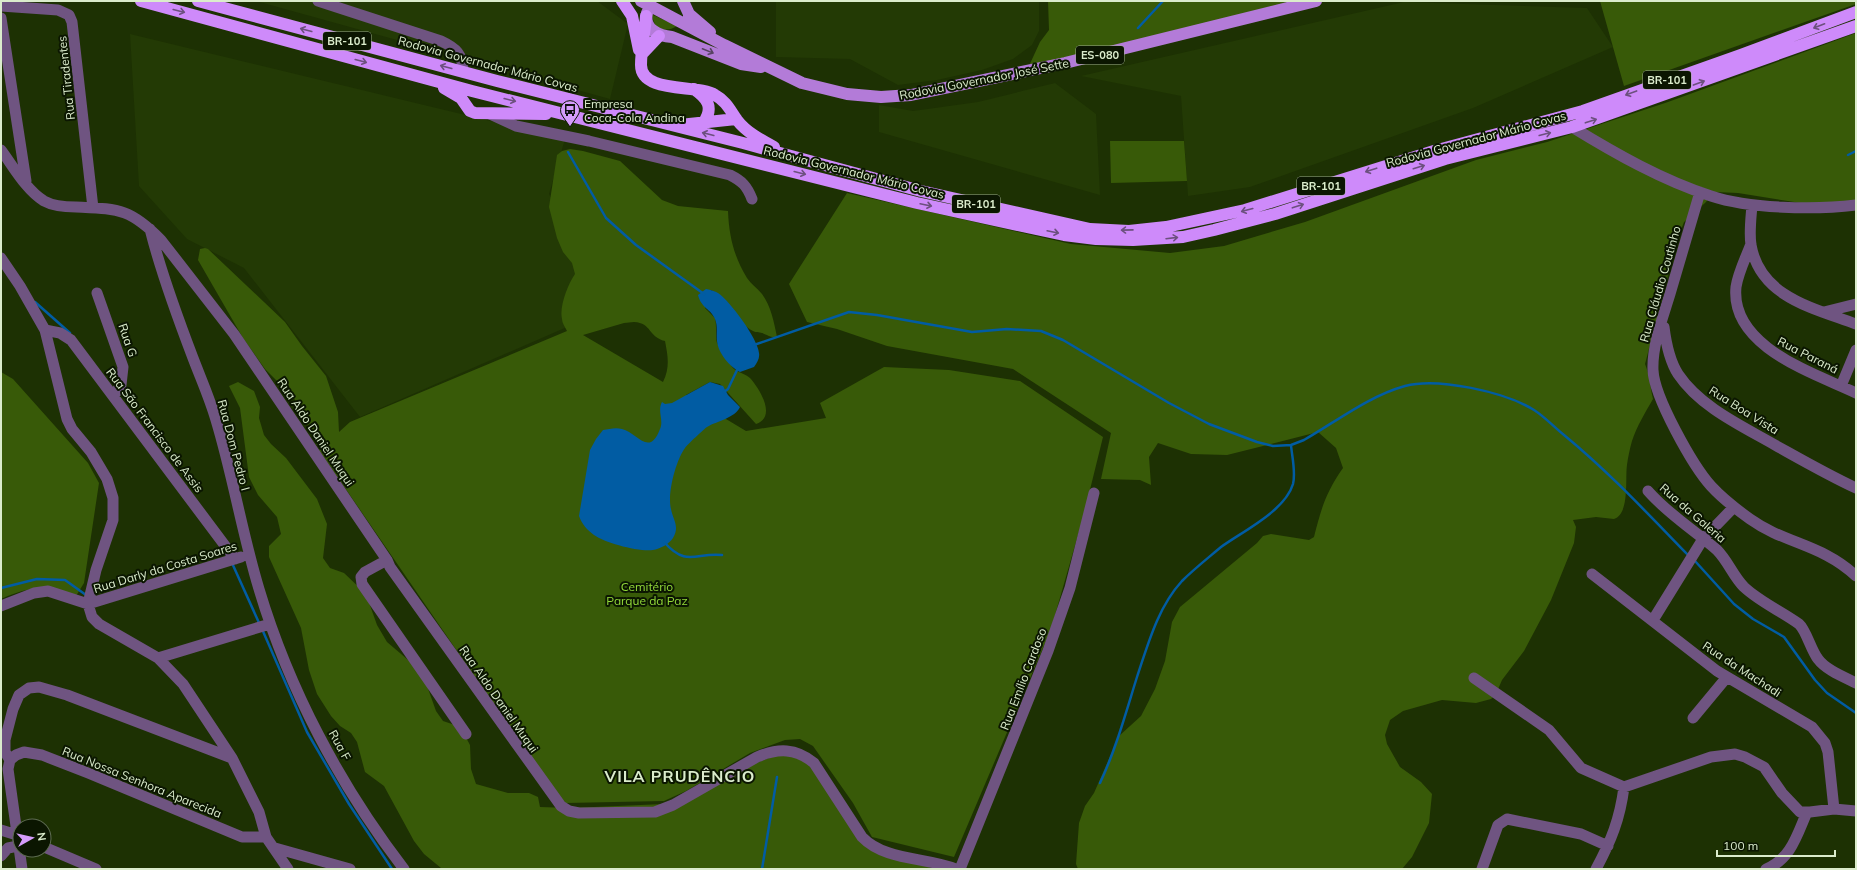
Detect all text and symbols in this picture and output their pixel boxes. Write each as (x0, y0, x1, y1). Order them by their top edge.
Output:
one-way arrow (172, 7, 185, 15)
one-way arrow (1814, 22, 1826, 30)
one-way arrow (300, 26, 313, 33)
road number: BR-101 (323, 32, 371, 50)
street label: Rodovia Governador Mário Covas (396, 33, 580, 95)
street label: Rua Tiradentes (54, 35, 78, 121)
road number: ES-080 (1076, 46, 1124, 64)
one-way arrow (702, 47, 714, 55)
street label: Rodovia Governador José Sette (898, 55, 1070, 103)
one-way arrow (355, 57, 368, 65)
one-way arrow (439, 63, 452, 70)
road number: BR-101 (1643, 71, 1691, 89)
one-way arrow (1693, 78, 1705, 86)
one-way arrow (1626, 90, 1638, 98)
place label: Empresa Coca-Cola Andina (584, 96, 685, 125)
one-way arrow (503, 97, 516, 105)
bus stop icon: Empresa Coca-Cola Andina (559, 99, 581, 127)
street label: Rodovia Governador Mário Covas (1384, 108, 1568, 170)
one-way arrow (1584, 117, 1597, 124)
one-way arrow (702, 130, 715, 138)
one-way arrow (1538, 130, 1551, 137)
street label: Rodovia Governador Mário Covas (762, 142, 946, 202)
one-way arrow (1412, 163, 1425, 170)
one-way arrow (1364, 167, 1377, 174)
one-way arrow (793, 169, 806, 177)
road number: BR-101 (1297, 177, 1345, 195)
road number: BR-101 (952, 195, 1000, 213)
one-way arrow (919, 202, 932, 210)
one-way arrow (1291, 202, 1304, 209)
one-way arrow (1241, 207, 1254, 214)
street label: Rua Cláudio Coutinho (1636, 224, 1684, 344)
one-way arrow (1121, 226, 1134, 234)
one-way arrow (1046, 229, 1059, 237)
one-way arrow (1165, 234, 1178, 242)
street label: Rua G (115, 321, 141, 359)
street label: Rua Paraná (1775, 333, 1841, 377)
street label: Rua São Francisco de Assis (103, 365, 207, 495)
street label: Rua Aldo Daniel Muqui (274, 375, 358, 489)
street label: Rua Boa Vista (1706, 383, 1782, 437)
street label: Rua Dom Pedro I (215, 398, 253, 492)
street label: Rua da Galeria (1657, 480, 1729, 546)
street label: Rua Darly da Costa Soares (91, 538, 239, 596)
park label: Cemitério Parque da Paz (606, 579, 688, 608)
street label: Rua Emílio Cardoso (997, 626, 1049, 732)
street label: Rua da Machadi (1700, 638, 1784, 700)
street label: Rua Aldo Daniel Muqui (456, 643, 542, 756)
street label: Rua F (326, 727, 355, 763)
street label: Rua Nossa Senhora Aparecida (60, 743, 224, 821)
district label: VILA PRUDÊNCIO (604, 766, 755, 786)
north arrow (12, 818, 52, 858)
text: N (34, 832, 49, 842)
scale bar (1717, 832, 1835, 858)
text: 100 m (1723, 838, 1758, 853)

